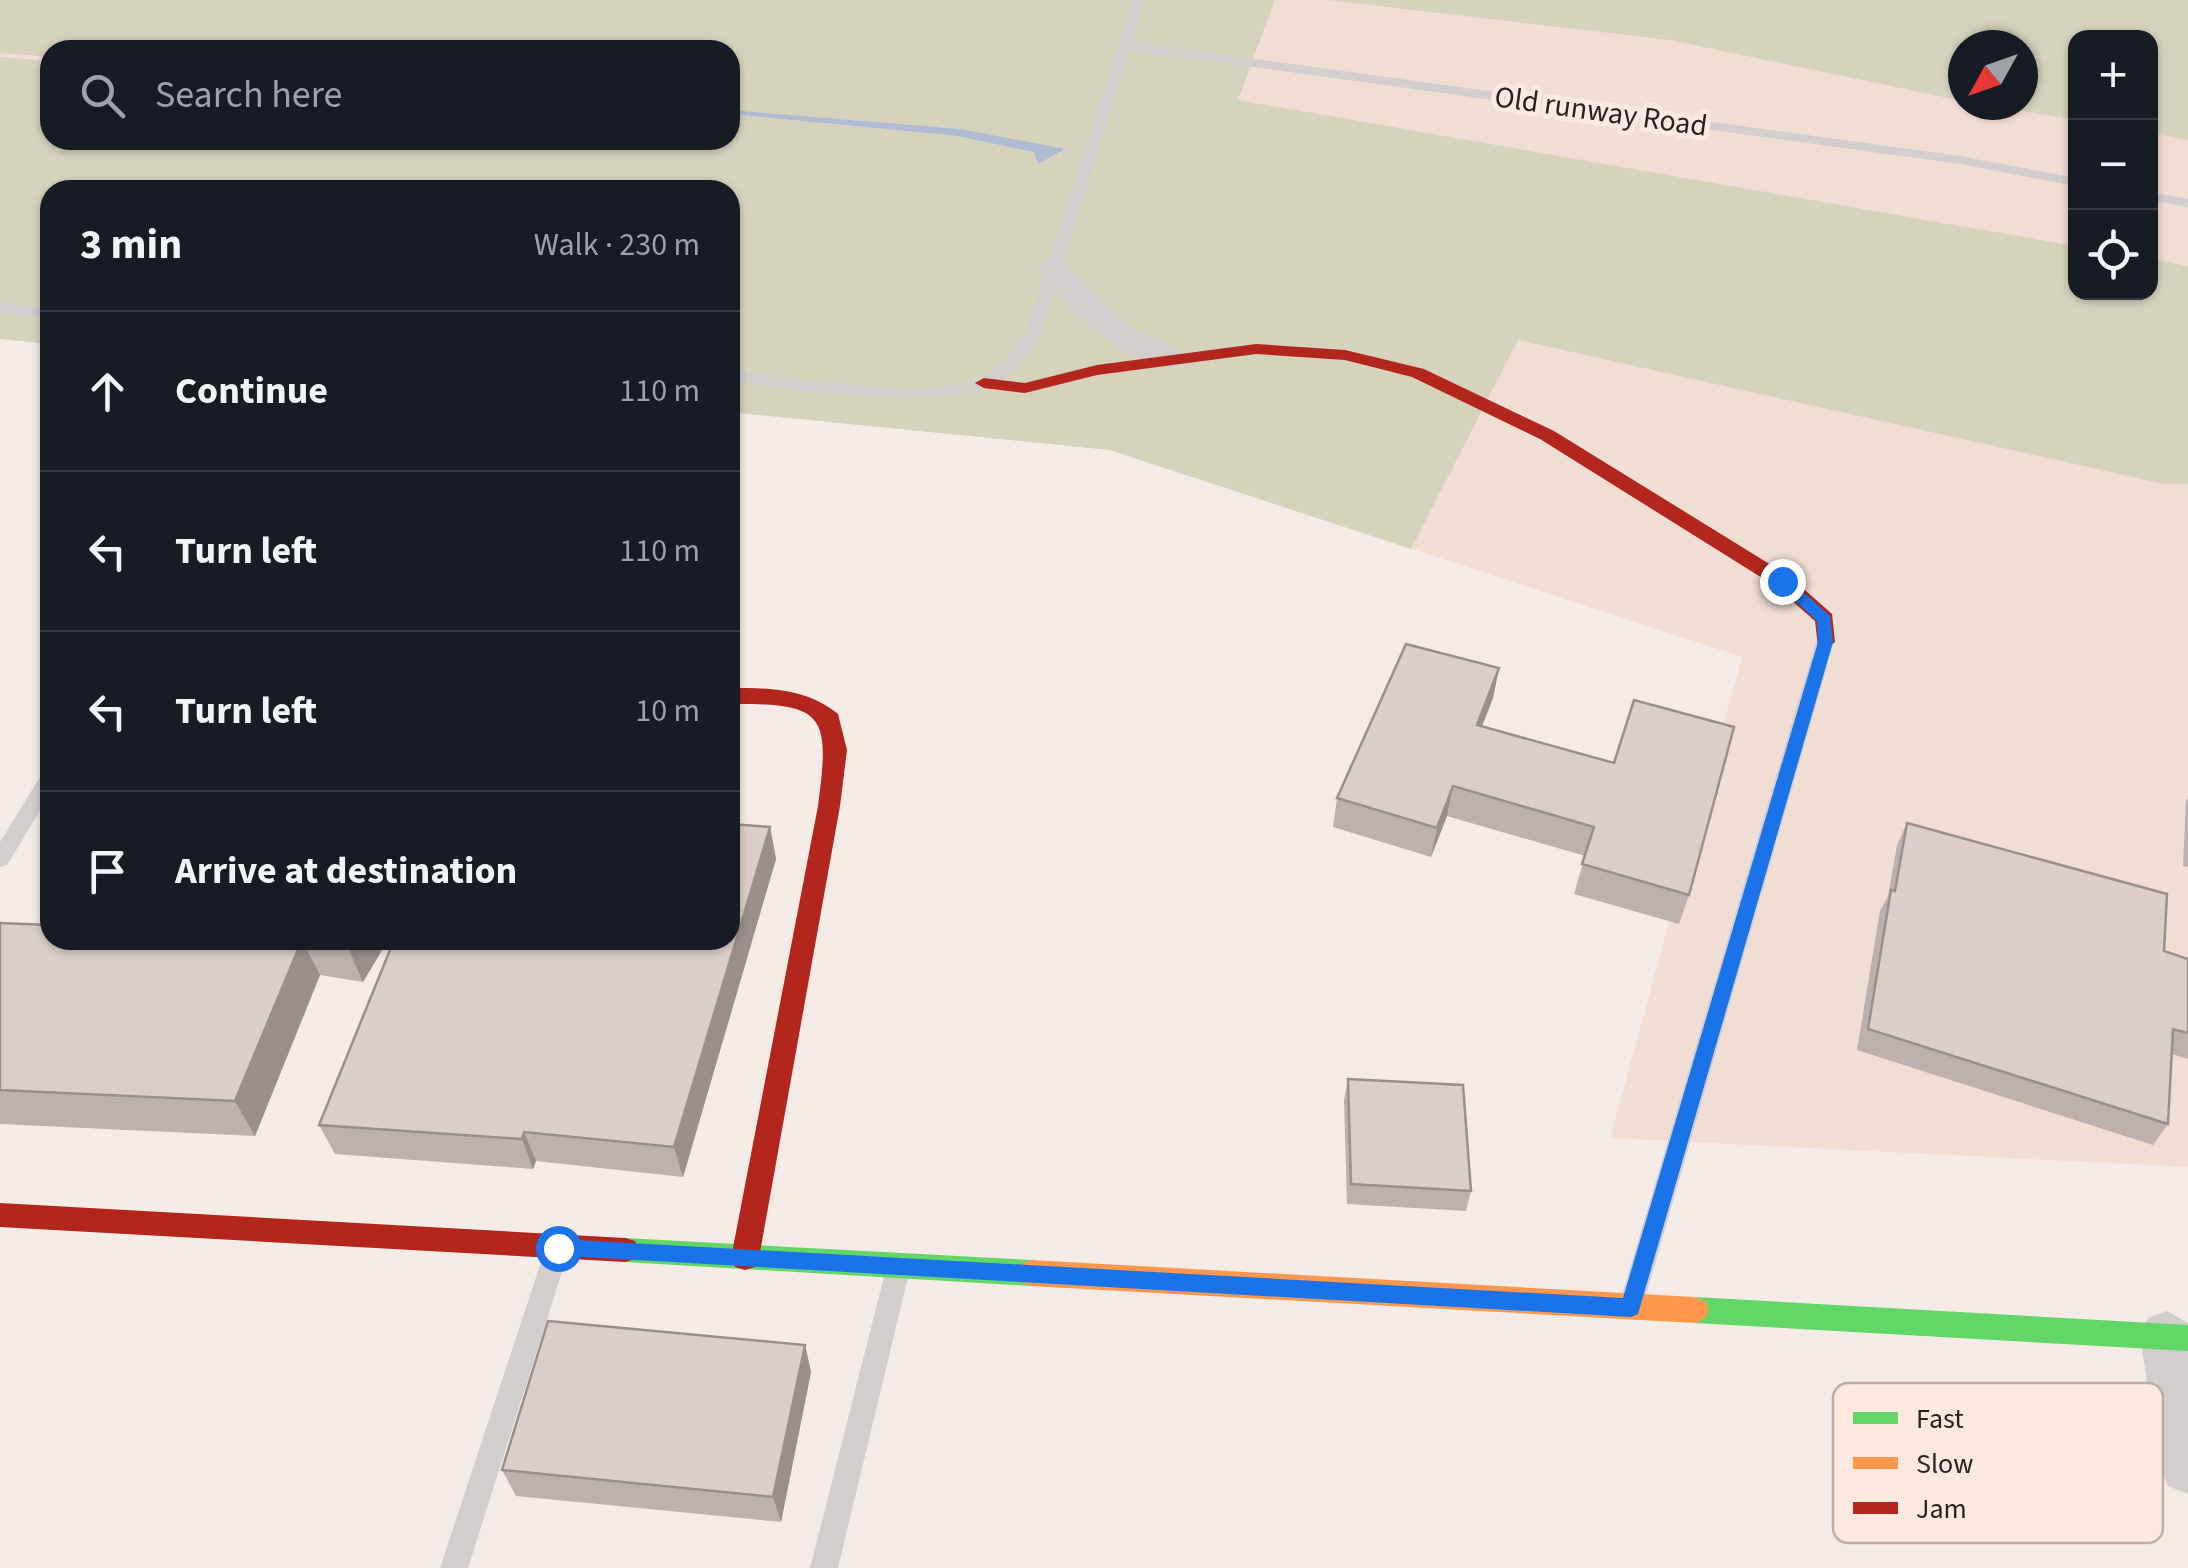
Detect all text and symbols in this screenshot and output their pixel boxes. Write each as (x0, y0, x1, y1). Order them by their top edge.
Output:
north arrow (1948, 30, 2038, 120)
map controls (2068, 30, 2158, 300)
button: + (2068, 30, 2158, 120)
search box (40, 40, 740, 150)
icon: search (75, 68, 130, 123)
text: Search here (155, 68, 342, 122)
street label: Old runway Road (1492, 75, 1710, 148)
button: − (2068, 120, 2158, 210)
button: locate (2068, 210, 2158, 300)
text: 3 min (80, 215, 182, 275)
text: Walk · 230 m (534, 222, 700, 268)
icon: ahead (80, 364, 135, 419)
text: Continue (175, 364, 328, 418)
text: 110 m (619, 368, 700, 414)
icon: left (80, 524, 135, 579)
text: Turn left (175, 524, 317, 578)
text: 110 m (619, 528, 700, 574)
route end (1760, 559, 1806, 605)
icon: left (80, 684, 135, 739)
text: Turn left (175, 684, 317, 738)
text: 10 m (635, 688, 700, 734)
icon: arrive (80, 844, 135, 899)
text: Arrive at destination (175, 844, 517, 898)
route start (536, 1226, 582, 1272)
legend (1833, 1383, 2163, 1543)
text: Fast (1916, 1399, 1964, 1439)
text: Slow (1916, 1444, 1973, 1484)
text: Jam (1916, 1489, 1967, 1529)

